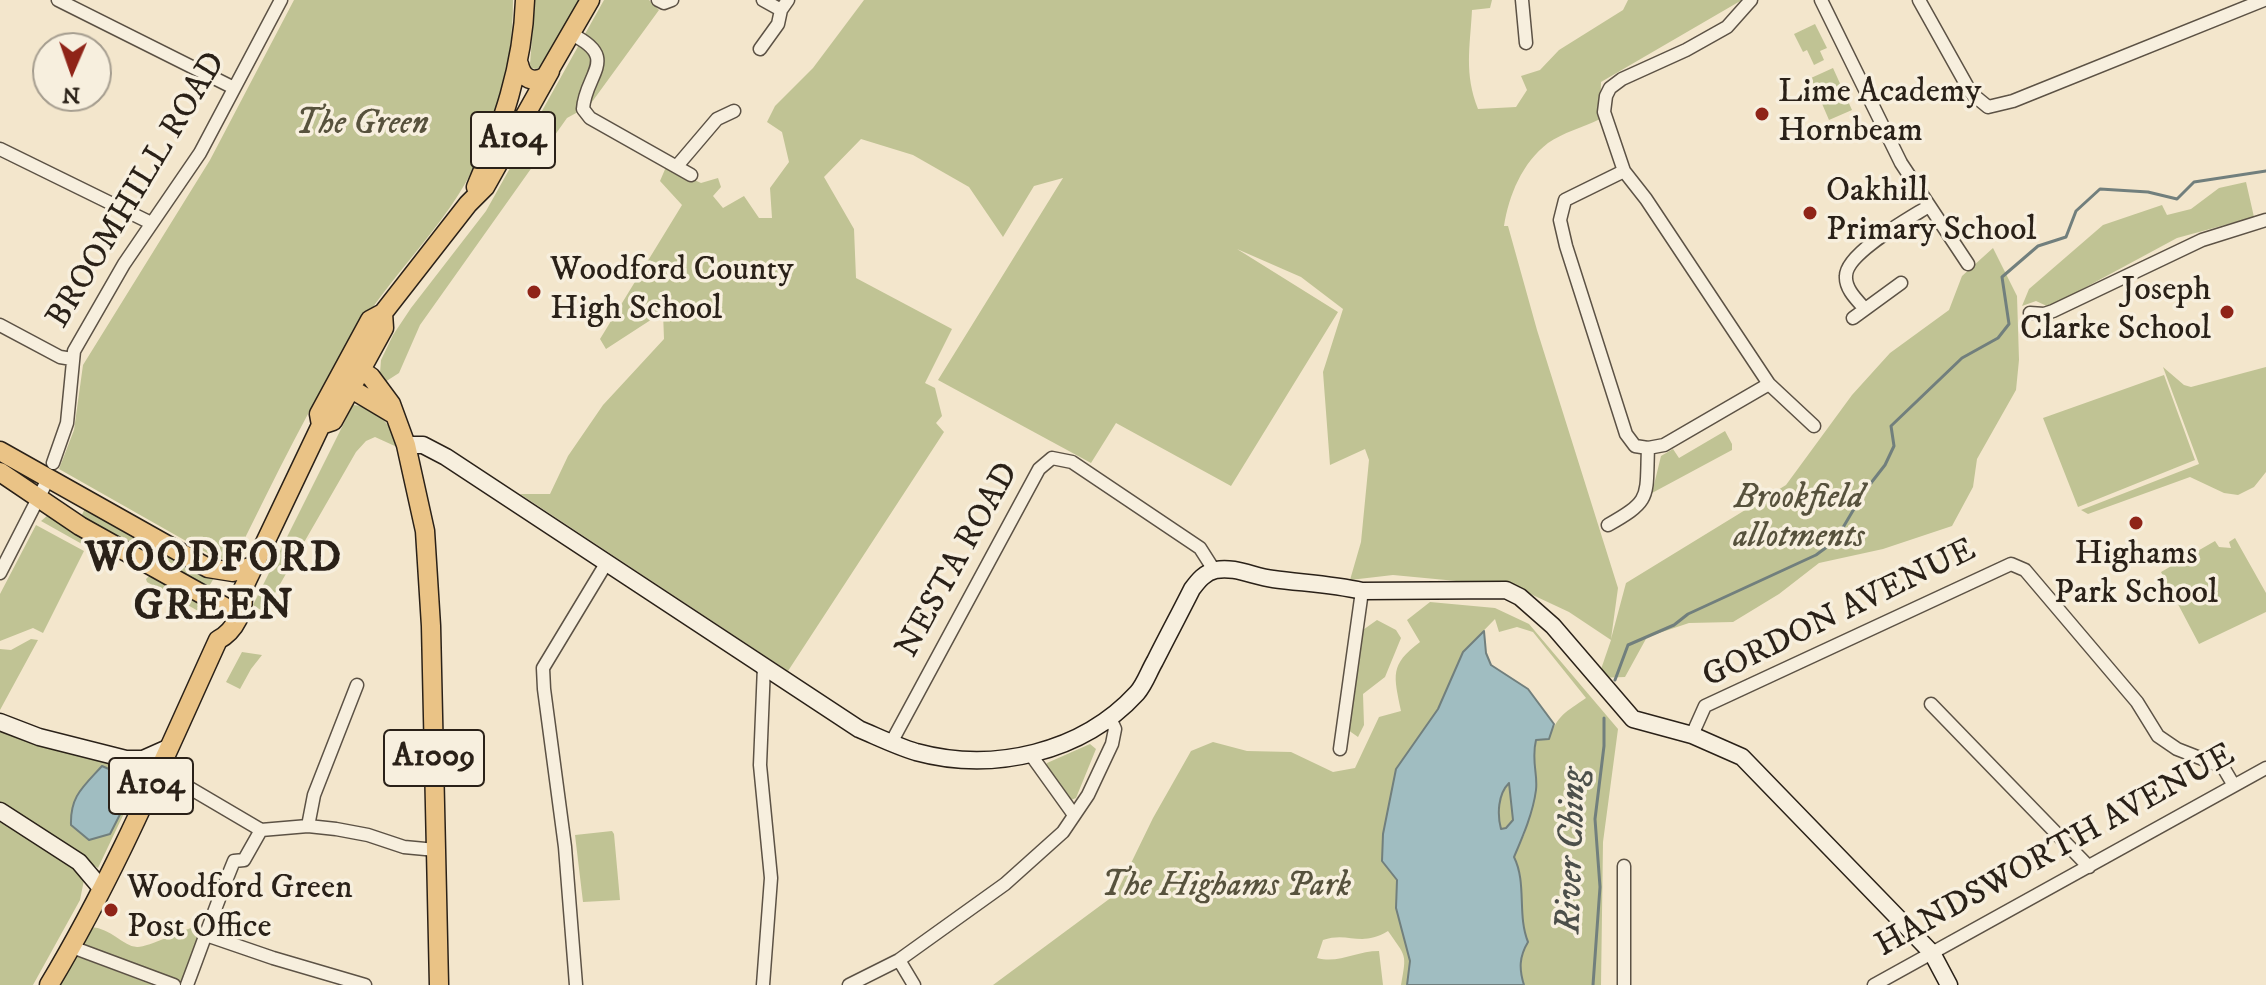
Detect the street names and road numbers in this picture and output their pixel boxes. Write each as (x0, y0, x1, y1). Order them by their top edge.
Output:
street label: BROOMHILL ROAD (39, 46, 237, 336)
road number: A104 (471, 112, 555, 168)
street label: NESTA ROAD (889, 456, 1029, 666)
street label: GORDON AVENUE (1697, 531, 1983, 699)
road number: A1009 (384, 730, 484, 786)
street label: HANDSWORTH AVENUE (1869, 736, 2243, 968)
road number: A104 (109, 758, 193, 814)

